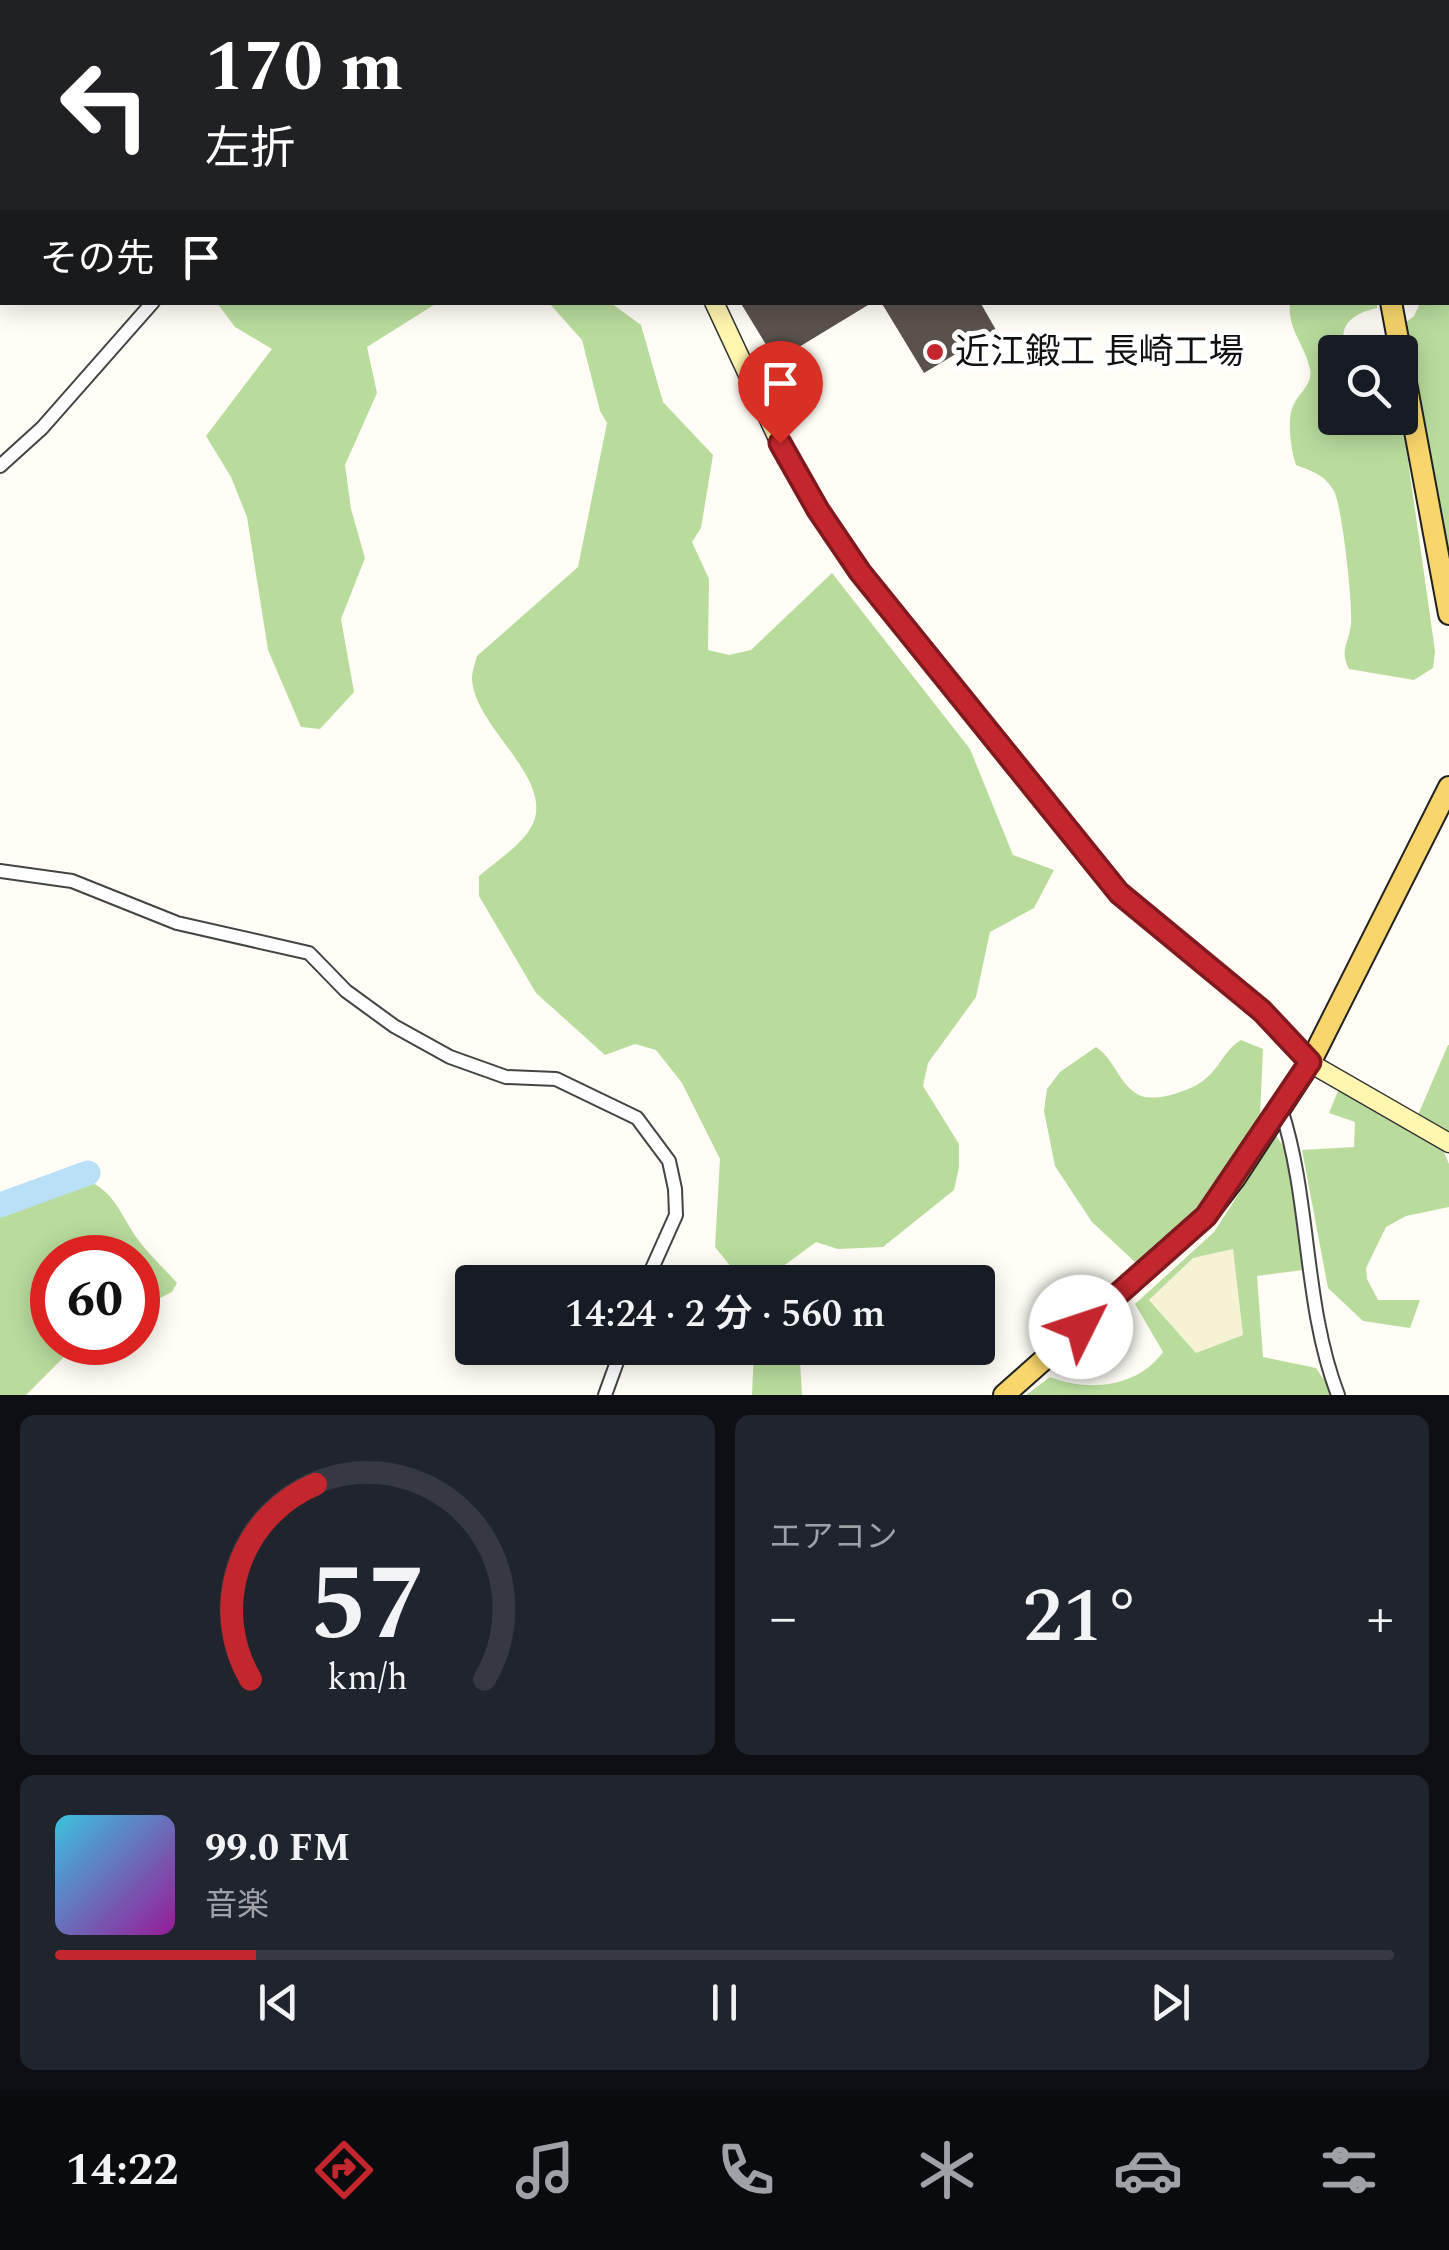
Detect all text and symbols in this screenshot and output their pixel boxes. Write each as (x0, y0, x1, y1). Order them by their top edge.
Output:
text: 170 m (205, 15, 403, 121)
icon: left (40, 40, 170, 170)
text: 左折 (205, 115, 295, 184)
icon: arrive (174, 230, 229, 285)
text: その先 (40, 231, 154, 289)
place label: 近江鍛工 長崎工場 (955, 326, 1244, 379)
map controls (1318, 335, 1418, 435)
button: search (1318, 335, 1418, 435)
pin (738, 341, 823, 444)
marker: 近江鍛工 長崎工場 (924, 341, 946, 363)
icon: arrive (753, 356, 808, 411)
speed limit sign: 60 (30, 1235, 160, 1365)
position arrow (1029, 1275, 1133, 1379)
text: 14:24 · 2 分 · 560 m (565, 1286, 885, 1344)
text: エアコン (770, 1513, 898, 1562)
text: 57 (309, 1527, 426, 1685)
text: 21° (1023, 1561, 1141, 1675)
text: − (770, 1577, 797, 1660)
text: + (1366, 1577, 1394, 1660)
text: km/h (327, 1651, 407, 1706)
text: 99.0 FM (205, 1820, 350, 1878)
text: 音楽 (205, 1881, 269, 1930)
icon: previous (251, 1975, 306, 2030)
icon: pause (697, 1975, 752, 2030)
icon: next (1143, 1975, 1198, 2030)
icon: directions (309, 2135, 379, 2205)
icon: music (510, 2135, 580, 2205)
icon: phone (711, 2135, 781, 2205)
icon: climate (912, 2135, 982, 2205)
icon: car (1113, 2135, 1183, 2205)
icon: filters (1314, 2135, 1384, 2205)
text: 14:22 (65, 2136, 178, 2205)

